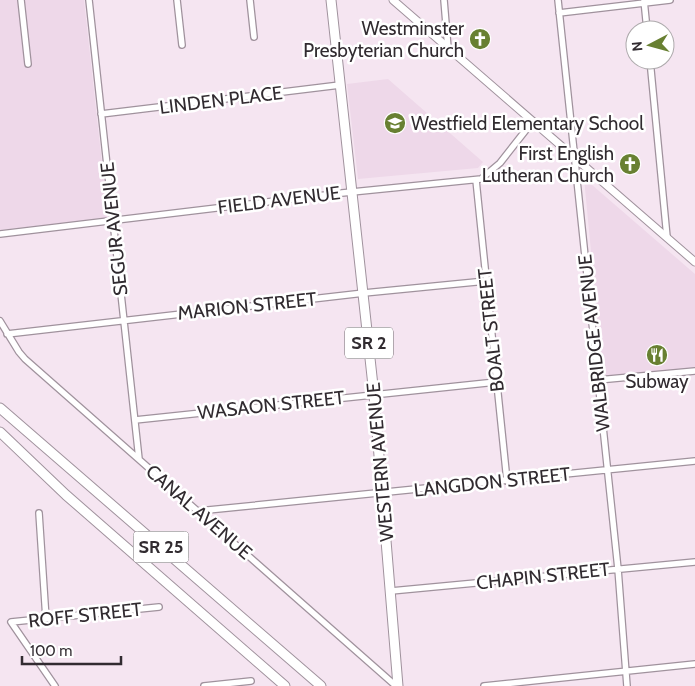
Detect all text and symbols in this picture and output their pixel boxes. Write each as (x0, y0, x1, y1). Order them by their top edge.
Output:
place label: Westminster Presbyterian Church (303, 17, 464, 62)
north arrow (625, 20, 675, 70)
church icon: Westminster Presbyterian Church (468, 27, 492, 51)
text: N (628, 40, 647, 52)
street label: LINDEN PLACE (158, 81, 284, 119)
school or university icon: Westfield Elementary School (383, 111, 407, 135)
place label: Westfield Elementary School (411, 112, 644, 135)
place label: First English Lutheran Church (482, 142, 614, 187)
church icon: First English Lutheran Church (618, 152, 642, 176)
street label: SEGUR AVENUE (96, 161, 132, 297)
street label: FIELD AVENUE (216, 181, 342, 219)
street label: WALBRIDGE AVENUE (573, 253, 615, 433)
street label: BOALT STREET (473, 267, 509, 393)
street label: MARION STREET (176, 287, 318, 325)
road number: SR 2 (345, 328, 393, 358)
restaurant icon: Subway (645, 343, 669, 367)
place label: Subway (625, 370, 689, 393)
street label: WESTERN AVENUE (362, 381, 398, 543)
street label: WASAON STREET (196, 386, 346, 424)
street label: CANAL AVENUE (141, 460, 257, 564)
street label: LANGDON STREET (413, 462, 571, 502)
road number: SR 25 (134, 532, 188, 562)
street label: CHAPIN STREET (475, 558, 611, 594)
street label: ROFF STREET (27, 598, 143, 632)
scale bar (22, 634, 121, 666)
text: 100 m (30, 642, 72, 660)

